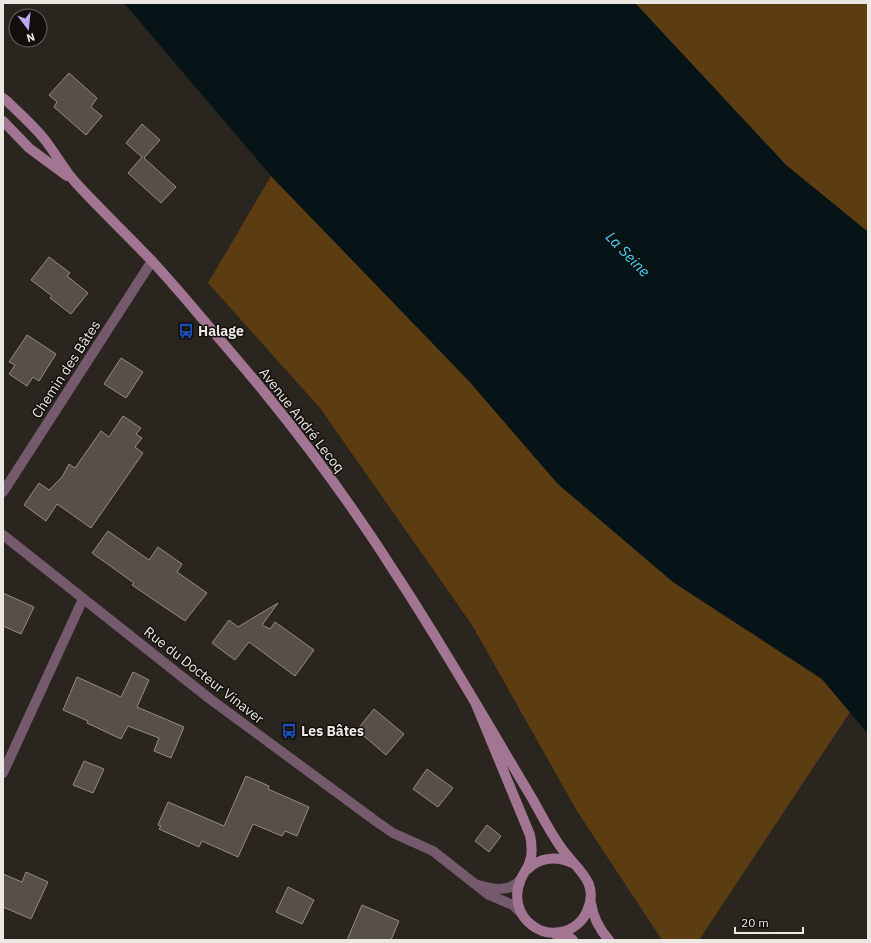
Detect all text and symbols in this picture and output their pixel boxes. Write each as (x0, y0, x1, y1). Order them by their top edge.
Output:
north arrow (8, 8, 48, 48)
text: N (25, 30, 37, 45)
water label: La Seine (602, 227, 654, 281)
street label: Chemin des Bâtes (28, 316, 104, 421)
bus stop icon: Halage (177, 322, 195, 340)
place label: Halage (198, 322, 244, 340)
street label: Avenue André Lecoq (255, 364, 349, 476)
street label: Rue du Docteur Vinaver (140, 623, 268, 727)
bus stop icon: Les Bâtes (280, 722, 298, 740)
place label: Les Bâtes (301, 722, 364, 740)
scale bar (735, 909, 803, 935)
text: 20 m (741, 915, 769, 930)

